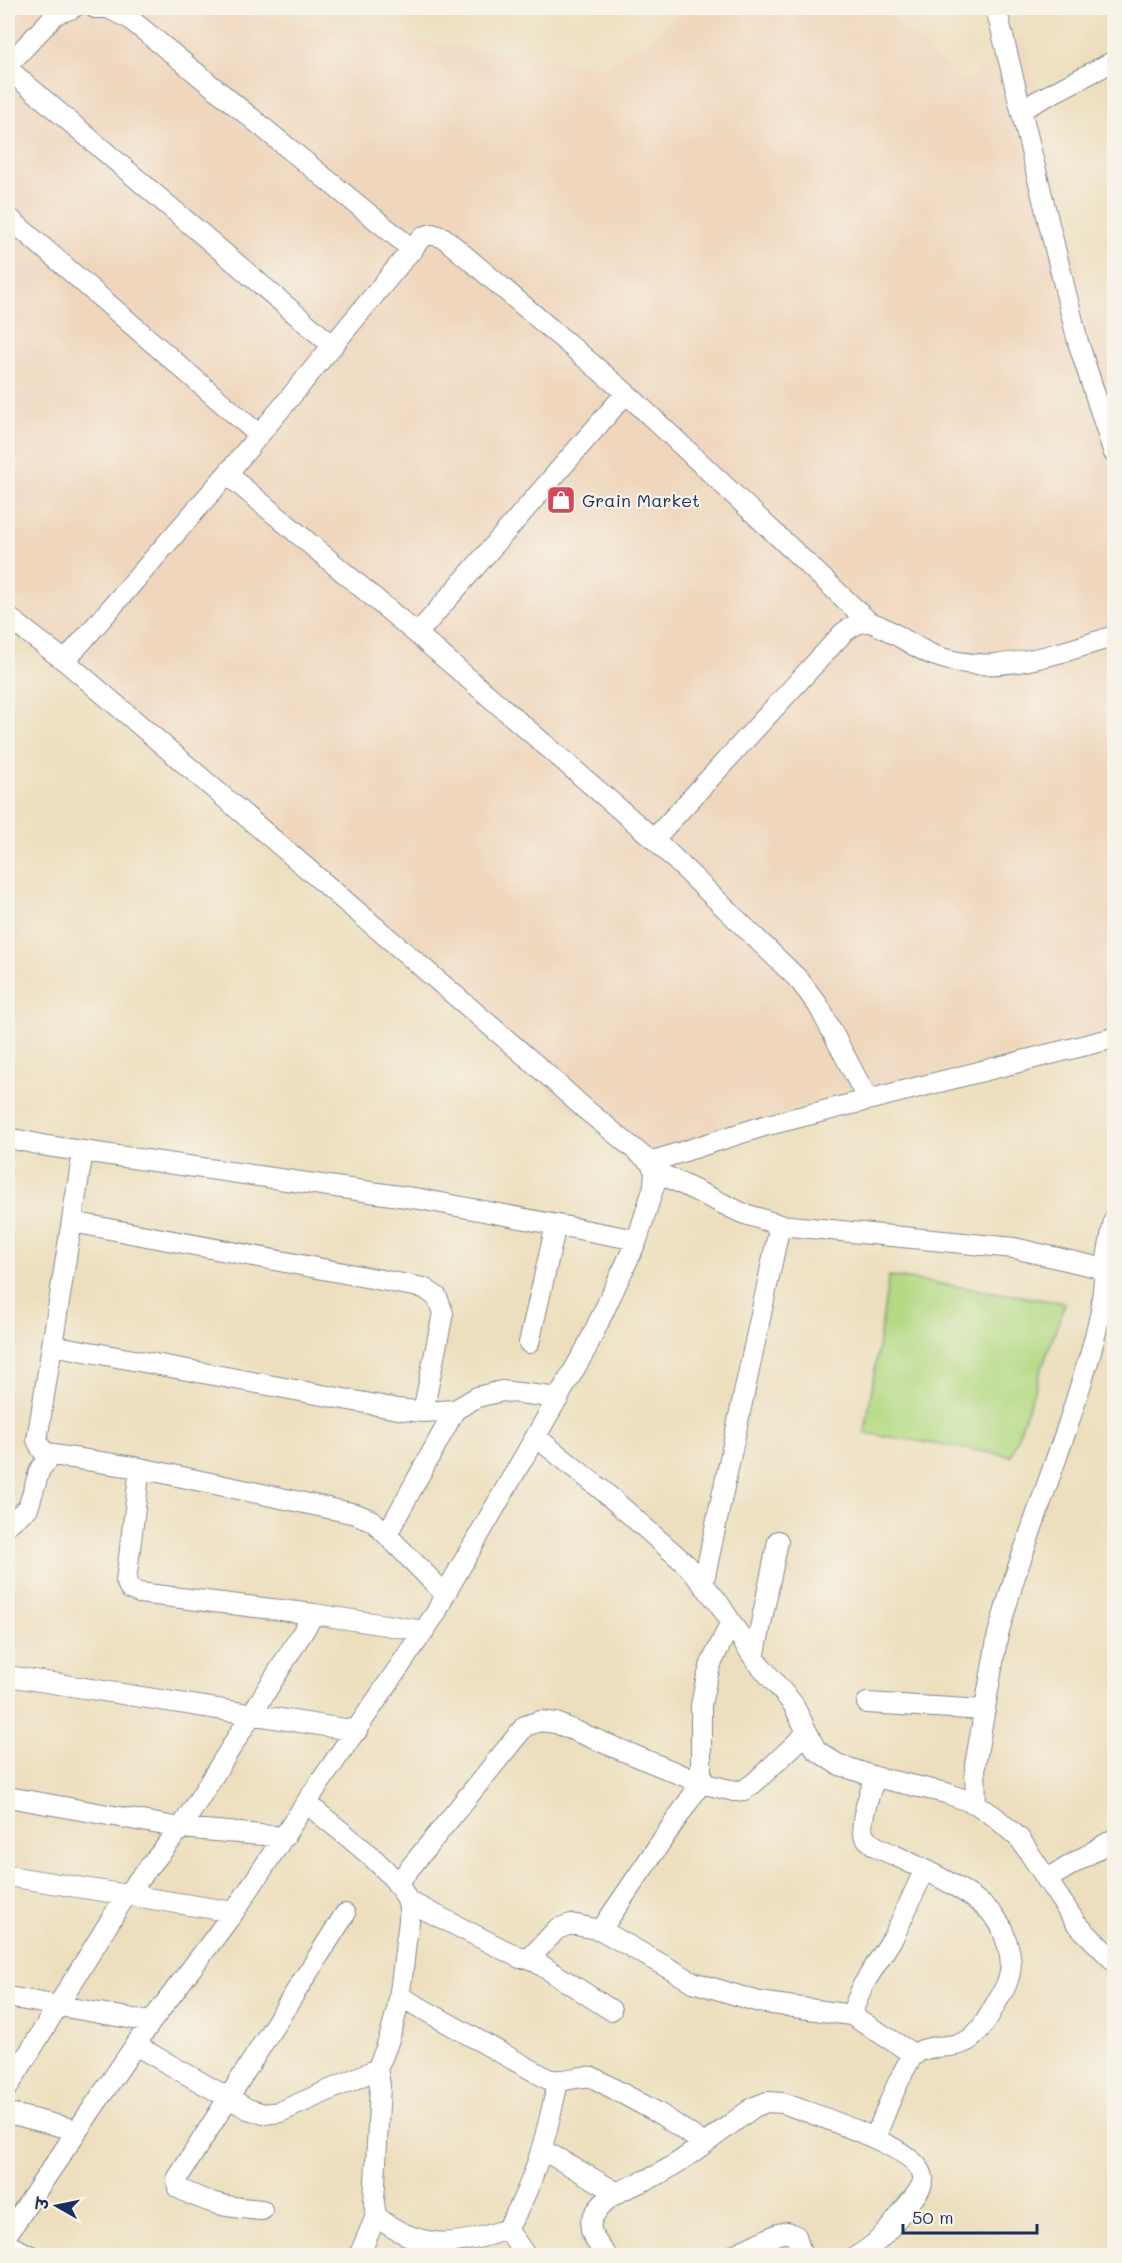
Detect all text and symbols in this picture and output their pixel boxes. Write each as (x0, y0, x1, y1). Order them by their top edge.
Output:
shop icon: Grain Market (545, 484, 577, 516)
place label: Grain Market (582, 488, 700, 512)
north arrow (27, 2176, 87, 2236)
text: उ (30, 2195, 53, 2212)
scale bar (903, 2197, 1036, 2235)
text: 50 m (912, 2205, 954, 2229)

